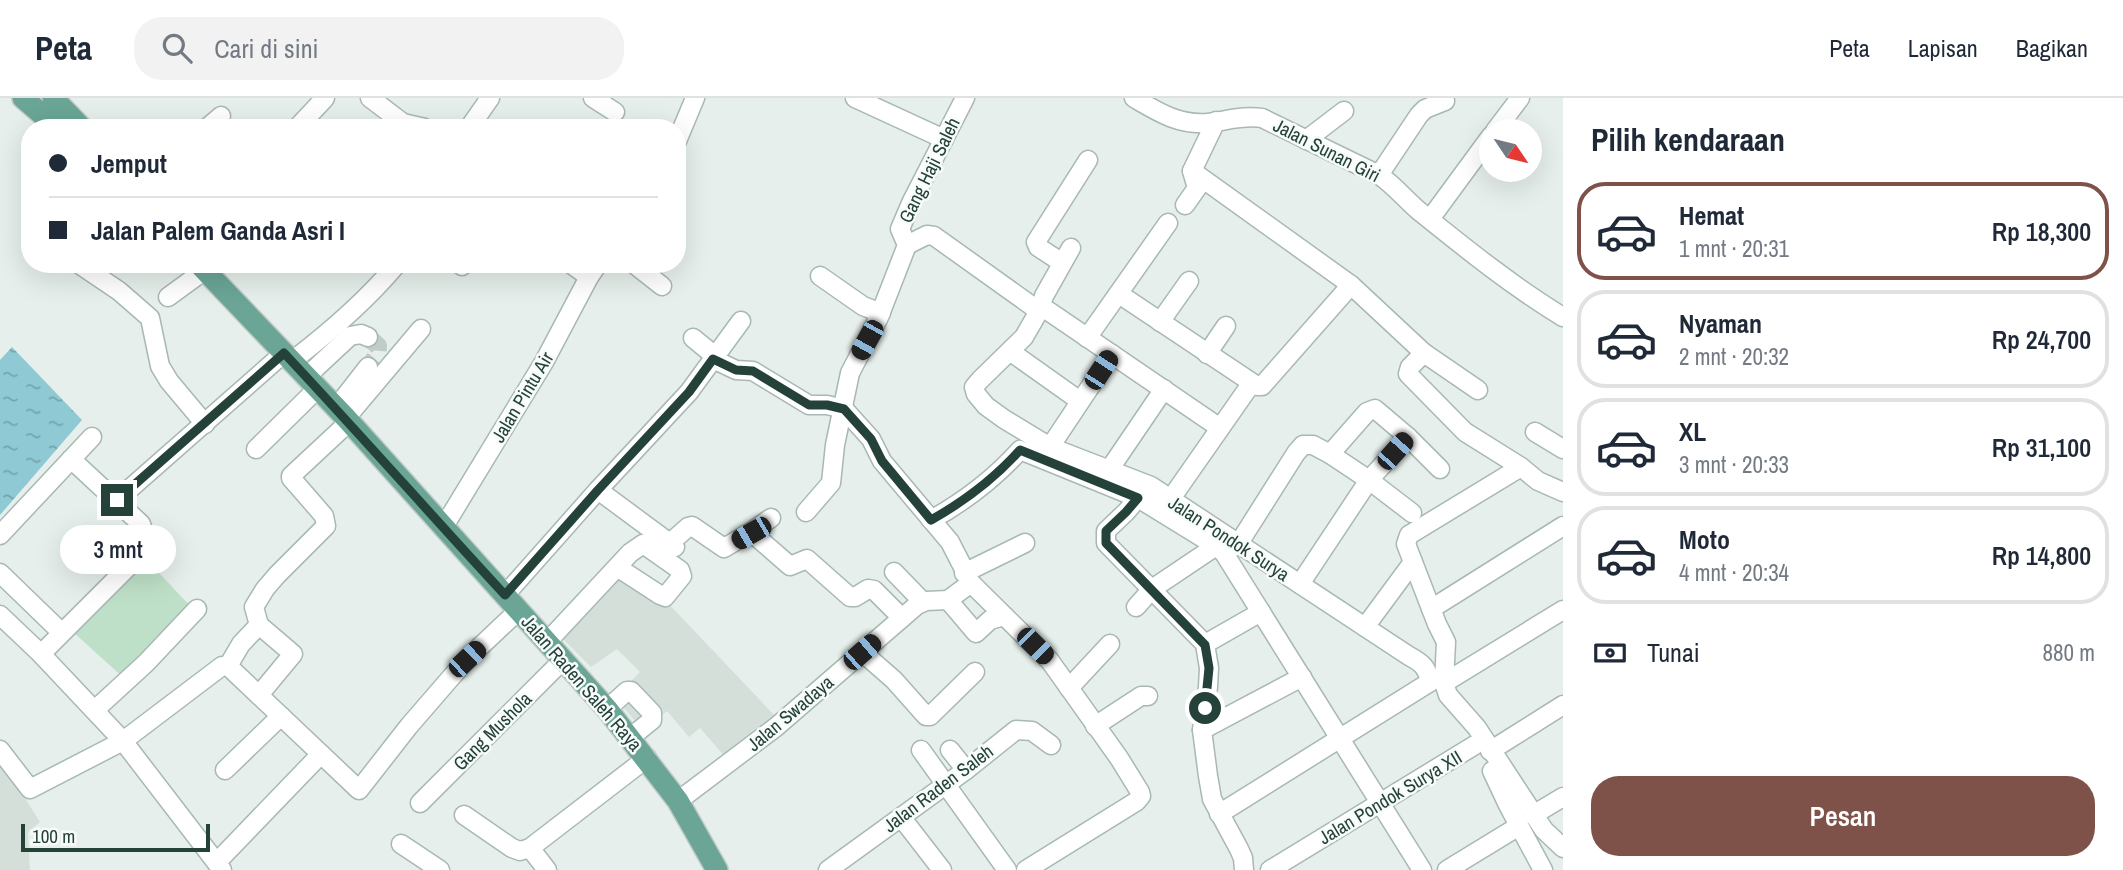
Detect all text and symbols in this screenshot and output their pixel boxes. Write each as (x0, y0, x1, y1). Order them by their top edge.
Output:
search box (134, 17, 624, 80)
text: Peta (35, 26, 92, 70)
icon: search (158, 29, 196, 67)
text: Cari di sini (214, 31, 318, 66)
text: Peta (1829, 32, 1870, 64)
text: Lapisan (1908, 32, 1978, 64)
text: Bagikan (2016, 32, 2088, 64)
street label: Jalan Sunan Giri (1269, 112, 1385, 188)
street label: Gang Haji Saleh (892, 113, 966, 227)
text: Pilih kendaraan (1591, 118, 1785, 161)
north arrow (1479, 119, 1542, 182)
map controls (1479, 119, 1542, 182)
text: Jemput (91, 146, 167, 181)
text: Hemat (1679, 198, 1744, 233)
icon: car (1595, 200, 1658, 263)
text: Jalan Palem Ganda Asri I (91, 213, 345, 248)
text: Rp 18,300 (1992, 214, 2091, 249)
text: 1 mnt · 20:31 (1679, 233, 1789, 264)
text: Nyaman (1679, 306, 1762, 341)
icon: car (1595, 308, 1658, 371)
car (848, 317, 887, 363)
text: Rp 24,700 (1992, 322, 2091, 357)
text: 2 mnt · 20:32 (1679, 341, 1789, 372)
street label: Jalan Pintu Air (485, 346, 560, 447)
car (1081, 347, 1122, 393)
text: XL (1679, 414, 1706, 449)
icon: car (1595, 416, 1658, 479)
car (1374, 428, 1417, 474)
text: Rp 31,100 (1992, 430, 2091, 465)
text: 3 mnt · 20:33 (1679, 449, 1789, 480)
route end (101, 484, 133, 516)
street label: Jalan Pondok Surya (1163, 489, 1295, 587)
car (728, 513, 775, 553)
text: Moto (1679, 522, 1730, 557)
callout: 3 mnt (59, 524, 175, 574)
icon: car (1595, 524, 1658, 587)
text: 3 mnt (93, 534, 143, 565)
text: Rp 14,800 (1992, 538, 2091, 573)
text: 4 mnt · 20:34 (1679, 557, 1789, 588)
street label: Jalan Raden Saleh Raya (516, 609, 649, 757)
car (1013, 624, 1058, 668)
car (840, 630, 885, 674)
icon: cash (1591, 634, 1629, 672)
text: Tunai (1647, 635, 1700, 670)
car (445, 637, 490, 681)
text: 880 m (2043, 637, 2095, 668)
street label: Jalan Swadaya (741, 669, 839, 757)
street label: Gang Mushola (447, 686, 537, 776)
route start (1189, 692, 1221, 724)
street label: Jalan Raden Saleh (878, 738, 998, 838)
street label: Jalan Pondok Surya XII (1314, 744, 1466, 850)
button: Pesan (1591, 776, 2095, 856)
scale bar (21, 821, 210, 853)
text: 100 m (32, 823, 75, 849)

